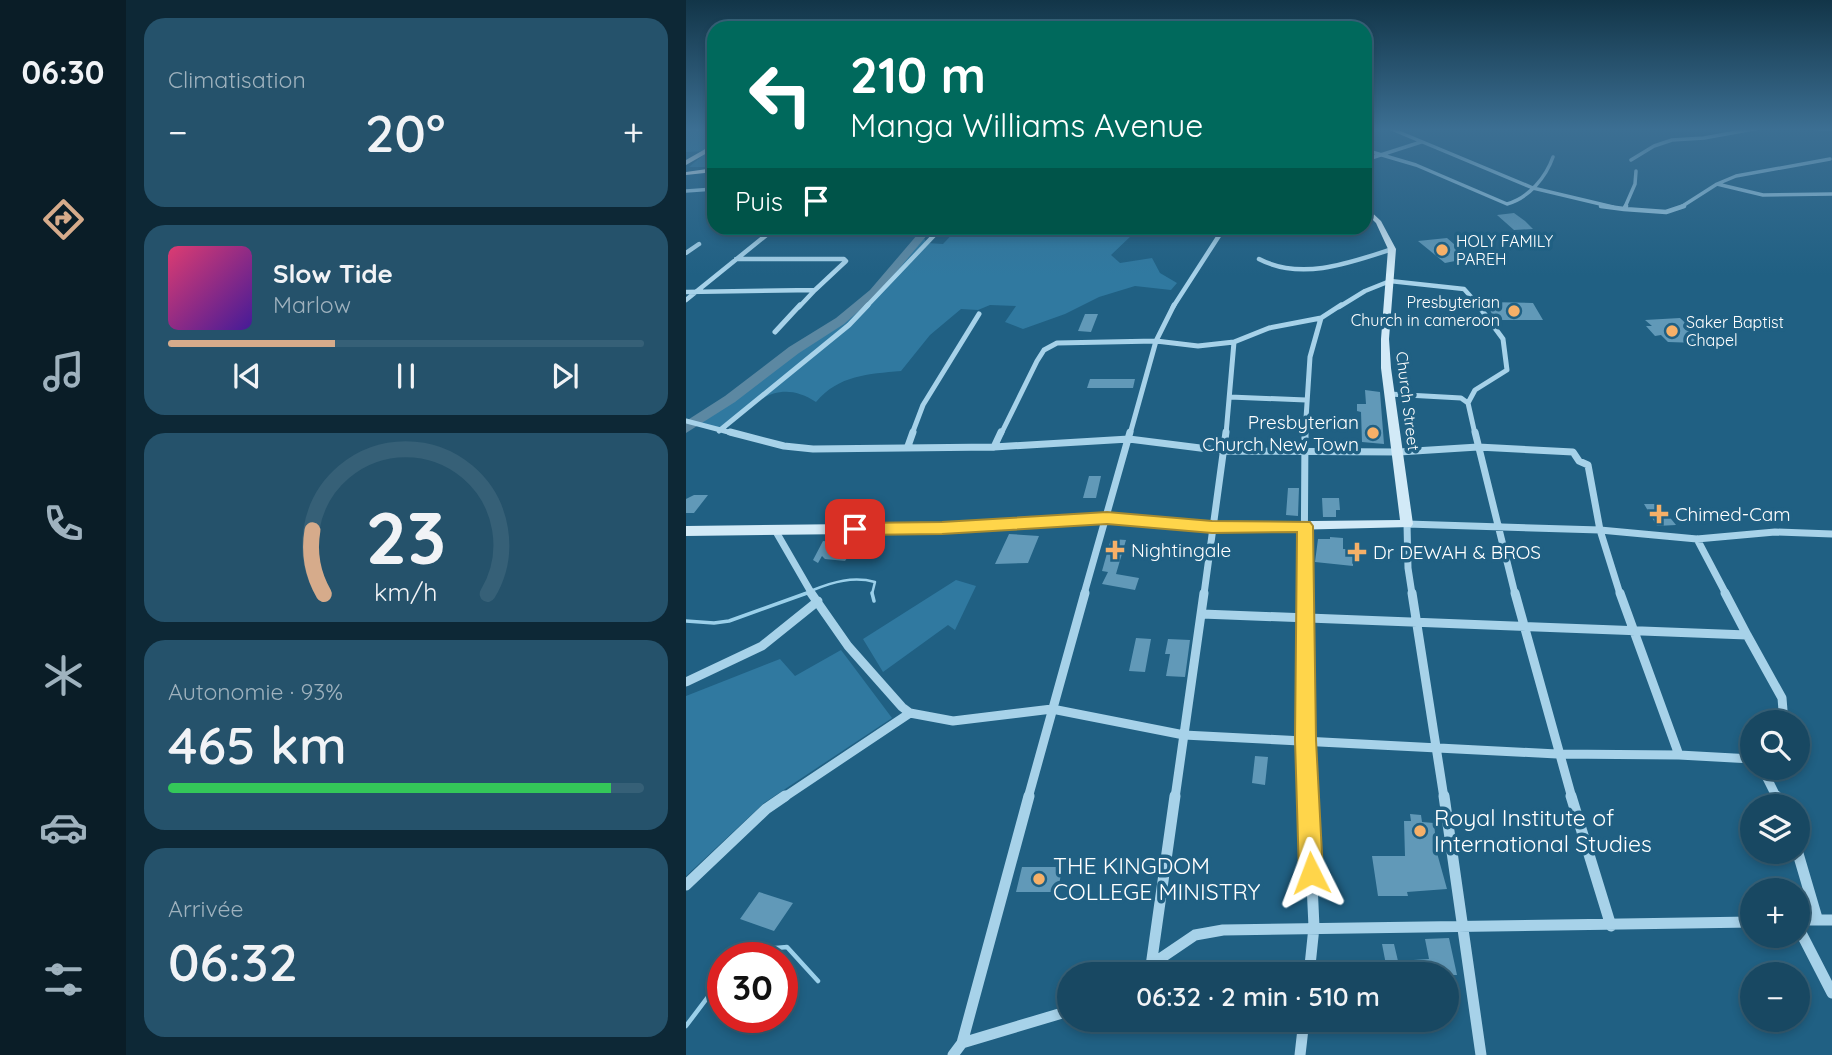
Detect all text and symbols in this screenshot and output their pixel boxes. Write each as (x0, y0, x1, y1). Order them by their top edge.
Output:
text: 210 m (850, 44, 986, 105)
icon: left (735, 49, 826, 140)
text: 06:30 (22, 52, 104, 92)
text: Climatisation (168, 65, 306, 94)
text: 20° (365, 100, 445, 165)
text: Manga Williams Avenue (850, 105, 1203, 145)
text: − (168, 108, 188, 156)
text: + (623, 108, 644, 156)
icon: arrive (797, 182, 835, 220)
text: Puis (735, 185, 783, 218)
icon: directions (39, 195, 88, 244)
place label: HOLY FAMILY PAREH (1456, 231, 1553, 269)
marker: HOLY FAMILY PAREH (1434, 242, 1450, 258)
text: Slow Tide (273, 257, 393, 290)
text: Marlow (273, 290, 351, 319)
place label: Presbyterian Church in cameroon (1351, 292, 1500, 330)
marker: Presbyterian Church in cameroon (1506, 303, 1522, 319)
place label: Saker Baptist Chapel (1686, 312, 1784, 350)
marker: Saker Baptist Chapel (1664, 323, 1680, 339)
icon: music (39, 347, 88, 396)
street label: Church Street (1392, 350, 1424, 452)
icon: previous (228, 357, 266, 395)
icon: pause (387, 357, 425, 395)
icon: next (546, 357, 584, 395)
place label: Presbyterian Church New Town (1202, 410, 1359, 456)
marker: Presbyterian Church New Town (1365, 425, 1381, 441)
text: 23 (366, 491, 446, 582)
icon: phone (39, 499, 88, 548)
pin (825, 499, 885, 559)
place label: Chimed-Cam (1675, 502, 1791, 526)
marker: Chimed-Cam (1649, 504, 1669, 524)
icon: arrive (836, 510, 874, 548)
place label: Nightingale (1131, 538, 1231, 562)
marker: Nightingale (1105, 540, 1125, 560)
place label: Dr DEWAH & BROS (1373, 540, 1541, 564)
marker: Dr DEWAH & BROS (1347, 542, 1367, 562)
text: km/h (374, 575, 438, 606)
icon: climate (39, 651, 88, 700)
text: Autonomie · 93% (168, 677, 343, 706)
map controls (1740, 710, 1810, 1032)
button: search (1740, 710, 1810, 780)
text: 465 km (168, 712, 347, 777)
button: layers (1740, 794, 1810, 864)
icon: car (39, 803, 88, 852)
place label: Royal Institute of International Studies (1434, 803, 1652, 858)
marker: Royal Institute of International Studies (1412, 823, 1428, 839)
position arrow (1274, 836, 1348, 910)
place label: THE KINGDOM COLLEGE MINISTRY (1053, 851, 1261, 906)
marker: THE KINGDOM COLLEGE MINISTRY (1031, 871, 1047, 887)
button: + (1740, 878, 1810, 948)
text: Arrivée (168, 894, 244, 923)
text: 06:32 (168, 929, 298, 994)
speed limit sign: 30 (707, 942, 798, 1033)
icon: filters (39, 955, 88, 1004)
button: − (1740, 962, 1810, 1032)
text: 06:32 · 2 min · 510 m (1136, 980, 1380, 1013)

